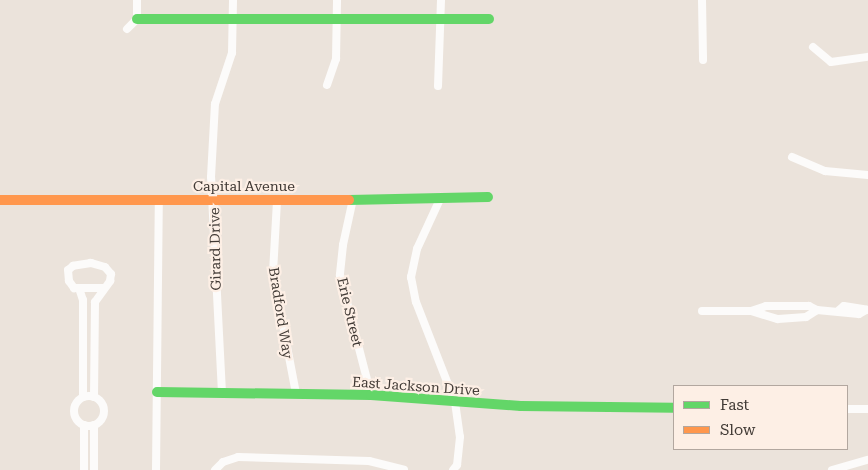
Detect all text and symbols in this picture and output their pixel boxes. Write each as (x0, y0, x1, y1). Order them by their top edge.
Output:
street label: Capital Avenue (193, 178, 295, 194)
street label: Girard Drive (206, 207, 224, 291)
street label: Bradford Way (265, 266, 297, 360)
street label: Erie Street (334, 276, 366, 348)
street label: East Jackson Drive (352, 373, 480, 399)
legend (673, 385, 848, 450)
text: Fast (720, 396, 749, 414)
text: Slow (720, 421, 755, 439)

